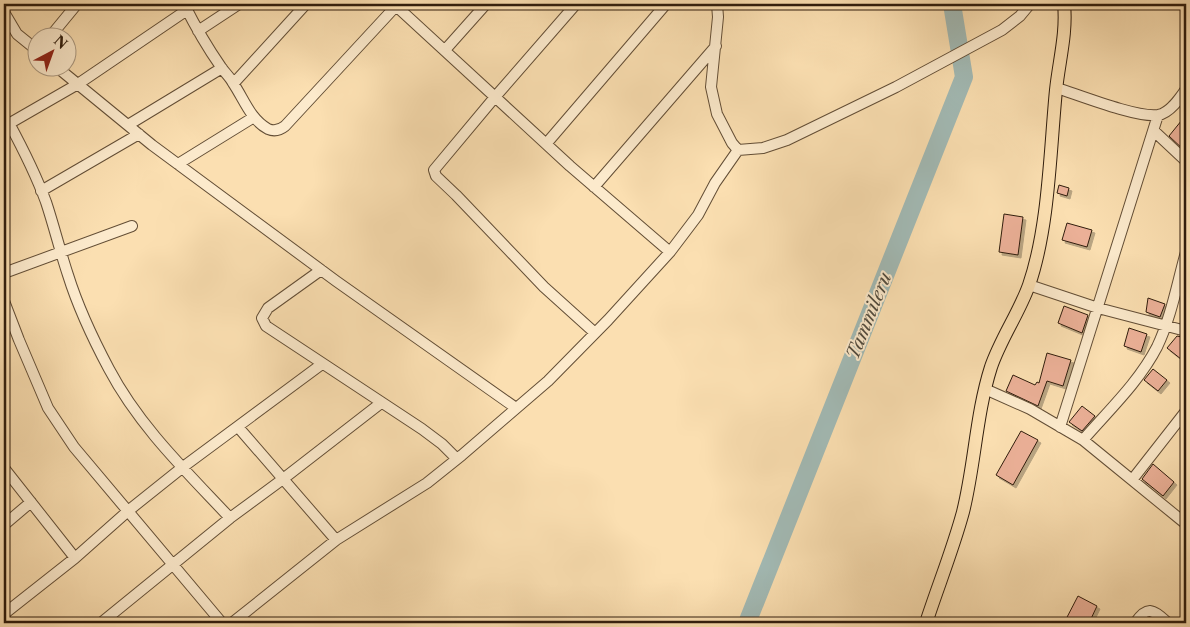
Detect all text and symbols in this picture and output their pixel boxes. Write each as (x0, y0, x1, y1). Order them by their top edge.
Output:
north arrow (28, 28, 78, 78)
text: N (50, 31, 71, 53)
water label: Tammileru (842, 269, 896, 362)

